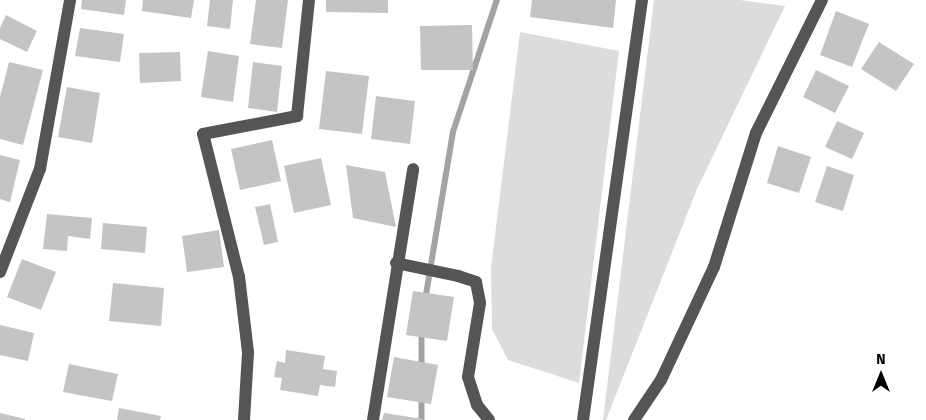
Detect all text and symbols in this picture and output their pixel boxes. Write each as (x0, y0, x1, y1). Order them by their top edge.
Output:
north arrow (856, 350, 906, 400)
text: N (876, 351, 886, 368)

